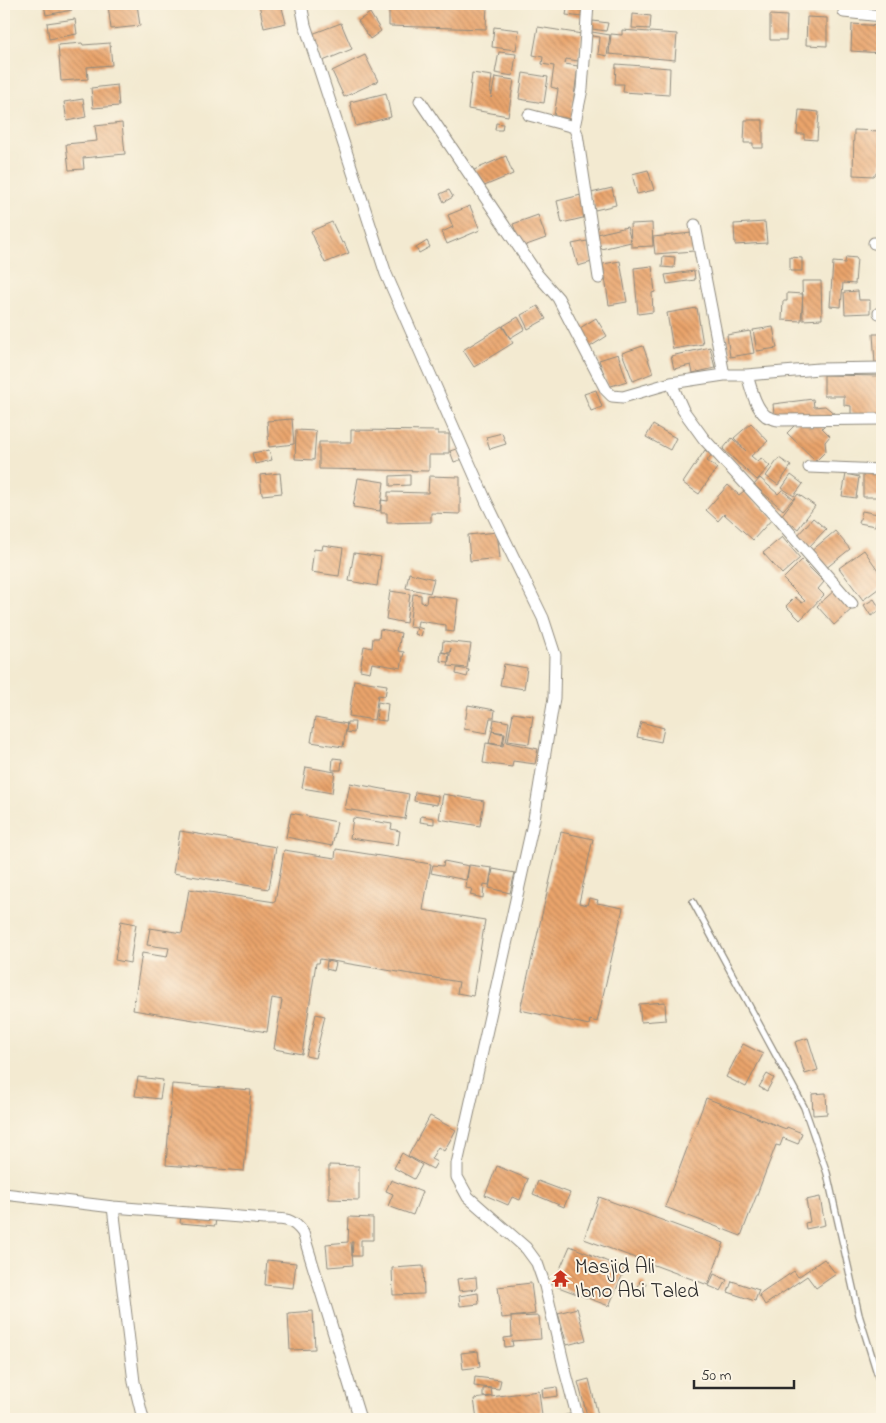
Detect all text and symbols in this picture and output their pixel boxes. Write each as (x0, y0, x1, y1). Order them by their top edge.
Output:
place label: Masjid Ali Ibno Abi Taled (575, 1253, 699, 1307)
temple icon: Masjid Ali Ibno Abi Taled (551, 1268, 571, 1288)
scale bar (694, 1358, 794, 1390)
text: 50 m (701, 1365, 732, 1387)

